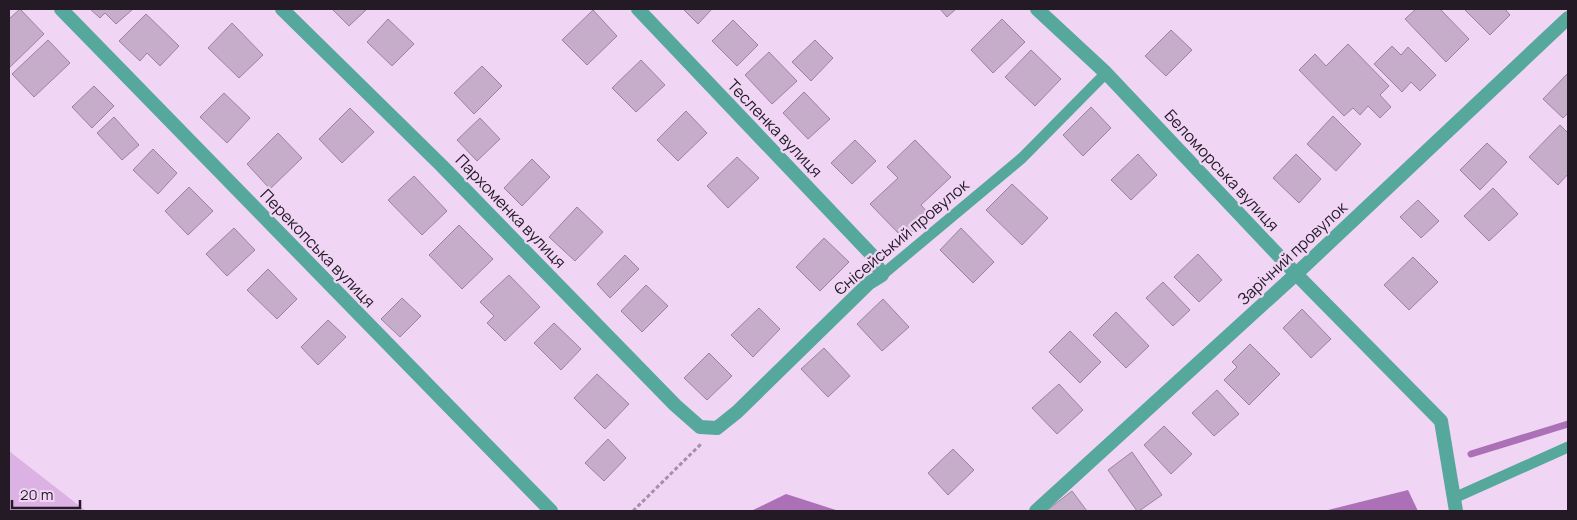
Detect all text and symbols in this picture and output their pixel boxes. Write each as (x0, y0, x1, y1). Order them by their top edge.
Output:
street label: Тесленка вулиця (723, 74, 827, 182)
street label: Беломорська вулиця (1160, 104, 1284, 236)
street label: Пархоменка вулиця (451, 149, 571, 273)
street label: Єнісейський провулок (829, 173, 974, 300)
street label: Перекопська вулиця (256, 184, 380, 312)
street label: Зарічний провулок (1232, 196, 1352, 310)
scale bar (12, 478, 80, 510)
text: 20 m (20, 484, 53, 505)

